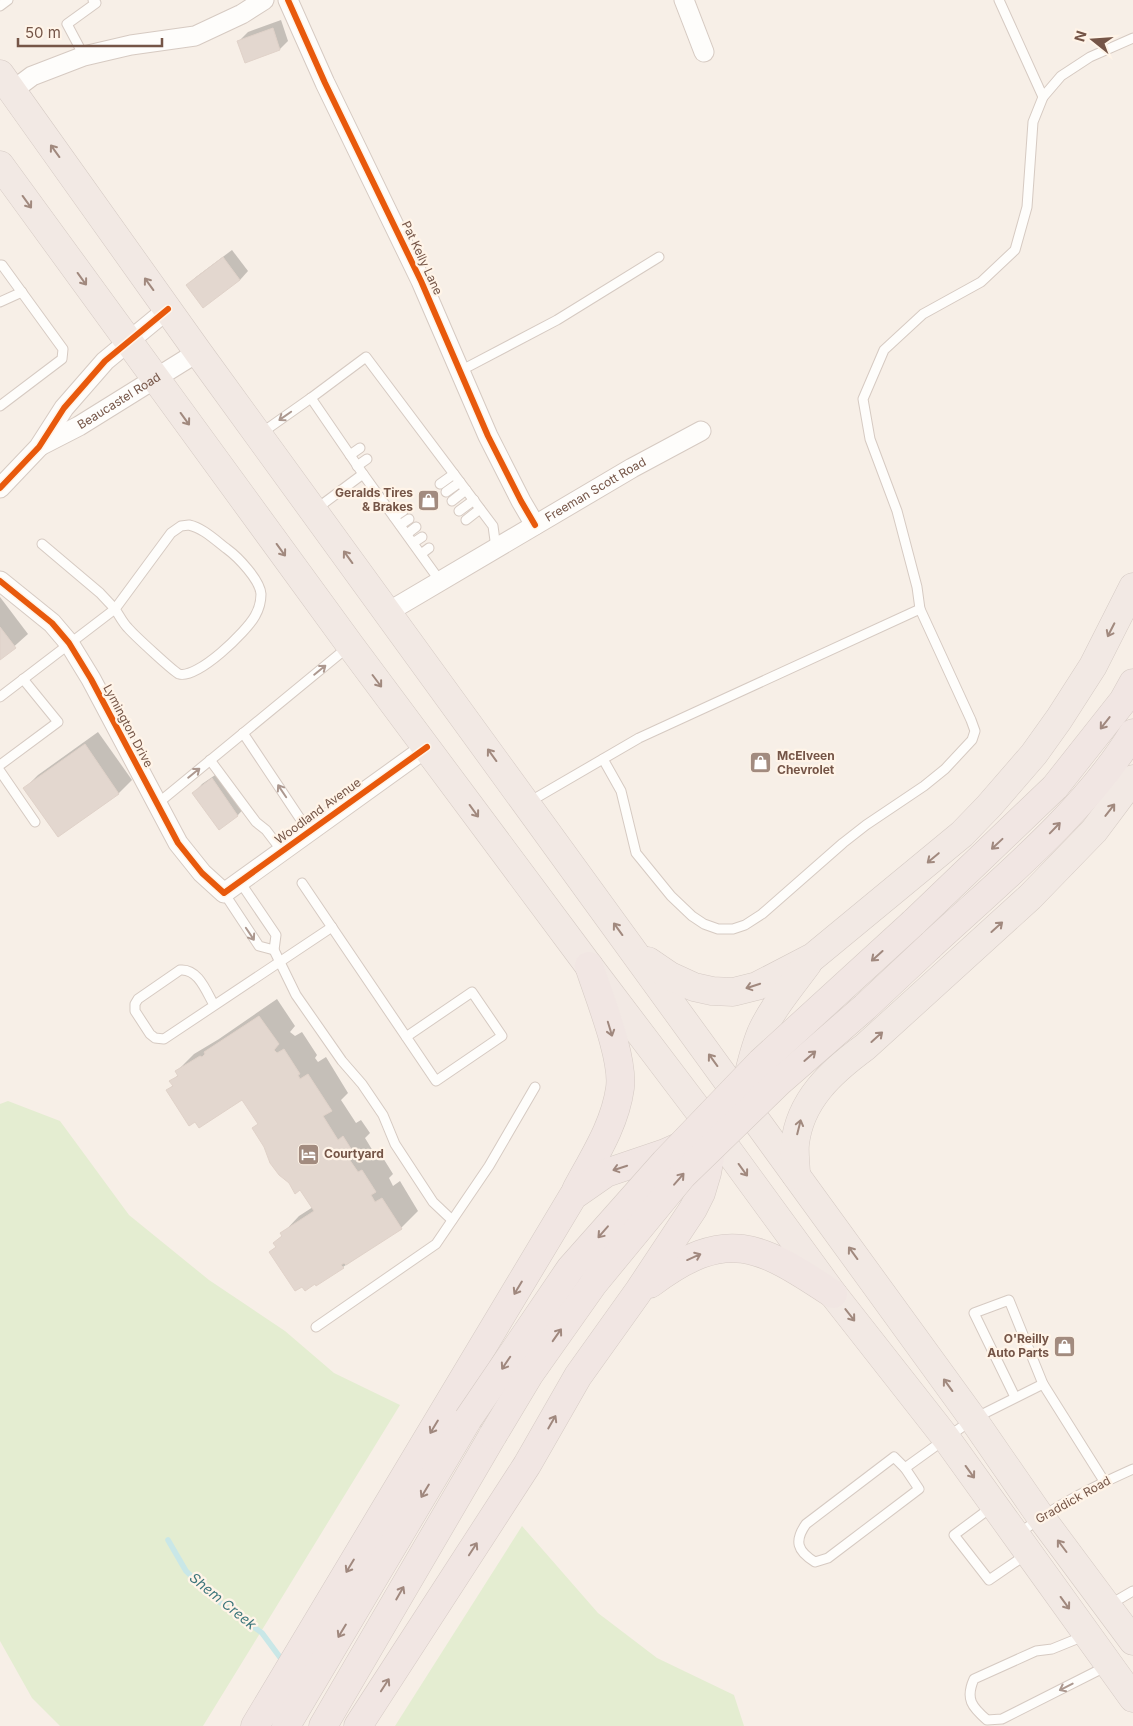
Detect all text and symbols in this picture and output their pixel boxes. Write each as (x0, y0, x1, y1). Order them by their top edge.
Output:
scale bar (18, 15, 161, 47)
north arrow (1068, 15, 1118, 65)
text: 50 m (25, 23, 61, 42)
text: N (1070, 28, 1090, 44)
one-way arrow (50, 144, 60, 158)
one-way arrow (22, 195, 32, 209)
street label: Pat Kelly Lane (399, 218, 446, 297)
one-way arrow (77, 272, 87, 286)
one-way arrow (144, 277, 155, 291)
street label: Beaucastel Road (75, 369, 163, 432)
one-way arrow (278, 411, 292, 421)
one-way arrow (180, 412, 190, 426)
street label: Freeman Scott Road (542, 454, 648, 525)
place label: Geralds Tires & Brakes (335, 485, 413, 514)
shop icon: Geralds Tires & Brakes (417, 488, 441, 512)
one-way arrow (275, 543, 286, 556)
one-way arrow (343, 551, 353, 565)
one-way arrow (1106, 623, 1116, 637)
one-way arrow (313, 664, 326, 675)
one-way arrow (372, 674, 382, 688)
street label: Lymington Drive (100, 682, 157, 770)
one-way arrow (1100, 716, 1110, 730)
place label: McElveen Chevrolet (777, 748, 835, 777)
one-way arrow (486, 749, 497, 762)
shop icon: McElveen Chevrolet (749, 751, 773, 775)
one-way arrow (188, 767, 201, 779)
street label: Woodland Avenue (272, 774, 364, 847)
one-way arrow (277, 785, 287, 799)
one-way arrow (469, 804, 479, 818)
one-way arrow (1104, 804, 1115, 817)
one-way arrow (1048, 823, 1060, 835)
one-way arrow (990, 838, 1003, 850)
one-way arrow (927, 852, 940, 863)
one-way arrow (991, 921, 1004, 933)
one-way arrow (613, 922, 623, 936)
one-way arrow (245, 927, 255, 941)
one-way arrow (870, 950, 883, 962)
one-way arrow (745, 982, 761, 992)
one-way arrow (605, 1021, 615, 1037)
one-way arrow (870, 1031, 883, 1043)
one-way arrow (803, 1050, 816, 1062)
one-way arrow (708, 1054, 719, 1067)
one-way arrow (795, 1120, 804, 1136)
hotel icon: Courtyard (296, 1142, 320, 1166)
place label: Courtyard (324, 1146, 384, 1161)
one-way arrow (738, 1163, 748, 1177)
one-way arrow (613, 1164, 629, 1173)
one-way arrow (673, 1173, 685, 1186)
one-way arrow (597, 1226, 608, 1239)
one-way arrow (848, 1246, 858, 1260)
one-way arrow (686, 1252, 701, 1261)
one-way arrow (512, 1280, 522, 1294)
one-way arrow (844, 1308, 855, 1321)
one-way arrow (552, 1328, 562, 1342)
place label: O'Reilly Auto Parts (987, 1331, 1050, 1360)
shop icon: O'Reilly Auto Parts (1053, 1334, 1077, 1358)
one-way arrow (501, 1355, 511, 1369)
one-way arrow (943, 1378, 953, 1392)
one-way arrow (547, 1416, 557, 1430)
one-way arrow (429, 1419, 439, 1433)
one-way arrow (965, 1464, 975, 1478)
street label: Graddick Road (1033, 1473, 1113, 1526)
one-way arrow (420, 1484, 430, 1498)
one-way arrow (1057, 1539, 1067, 1553)
one-way arrow (468, 1542, 478, 1556)
one-way arrow (345, 1559, 355, 1573)
water label: Shem Creek (187, 1569, 260, 1633)
one-way arrow (395, 1586, 405, 1601)
one-way arrow (1060, 1596, 1070, 1610)
one-way arrow (337, 1624, 347, 1638)
one-way arrow (379, 1678, 390, 1692)
one-way arrow (1059, 1683, 1074, 1692)

